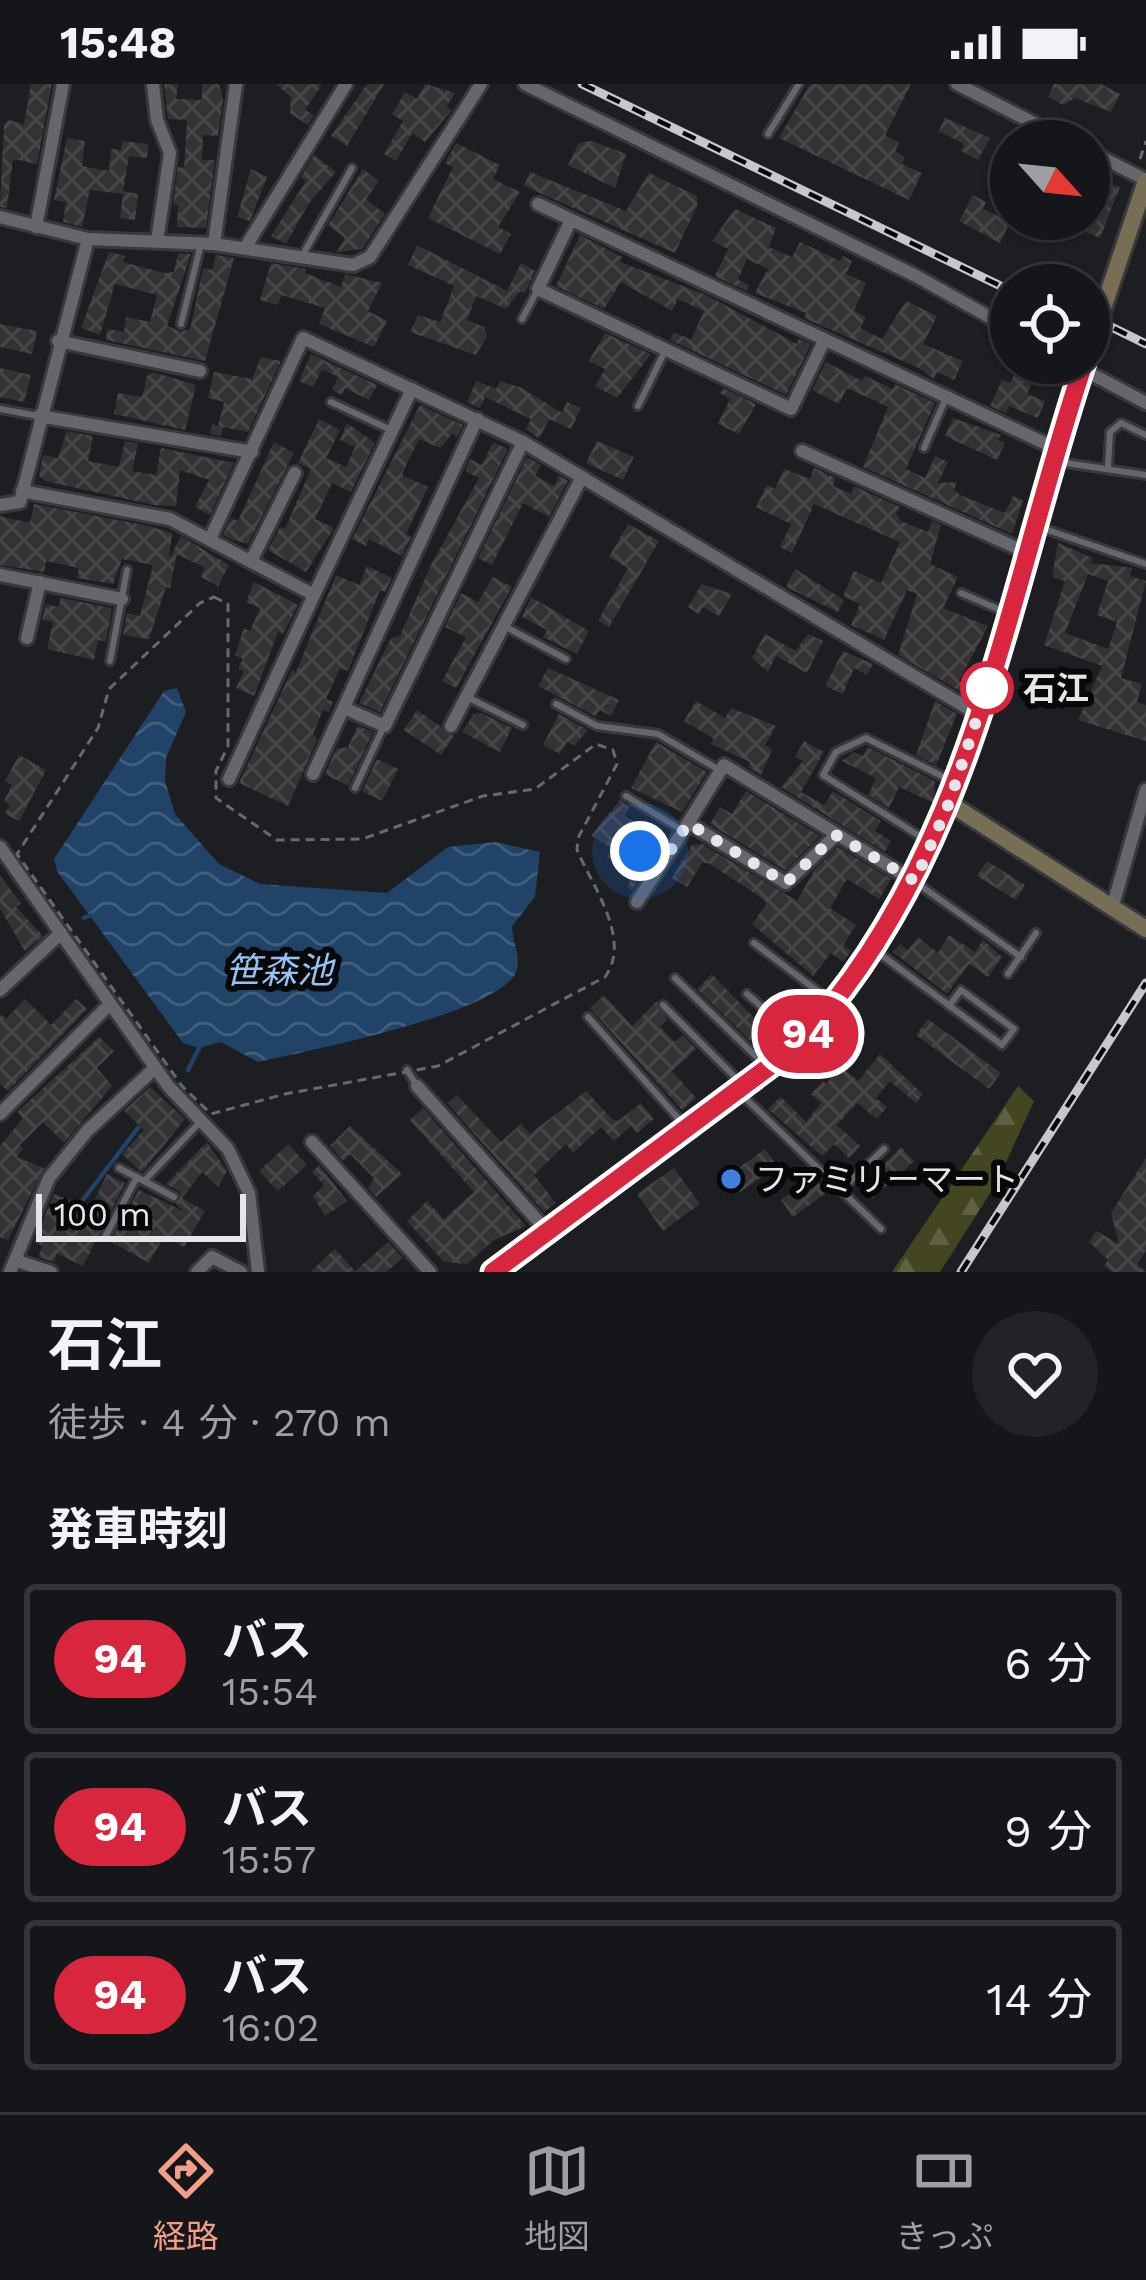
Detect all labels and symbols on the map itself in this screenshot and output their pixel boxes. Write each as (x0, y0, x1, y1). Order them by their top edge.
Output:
north arrow (990, 120, 1110, 240)
marker: 石江 (962, 663, 1012, 713)
place label: 石江 (1023, 669, 1089, 708)
your location (610, 821, 670, 881)
water label: 笹森池 (225, 950, 336, 992)
line badge: 94 (754, 995, 862, 1073)
place label: ファミリーマート (755, 1160, 1019, 1199)
marker: ファミリーマート (718, 1166, 744, 1192)
scale bar (36, 1188, 246, 1241)

